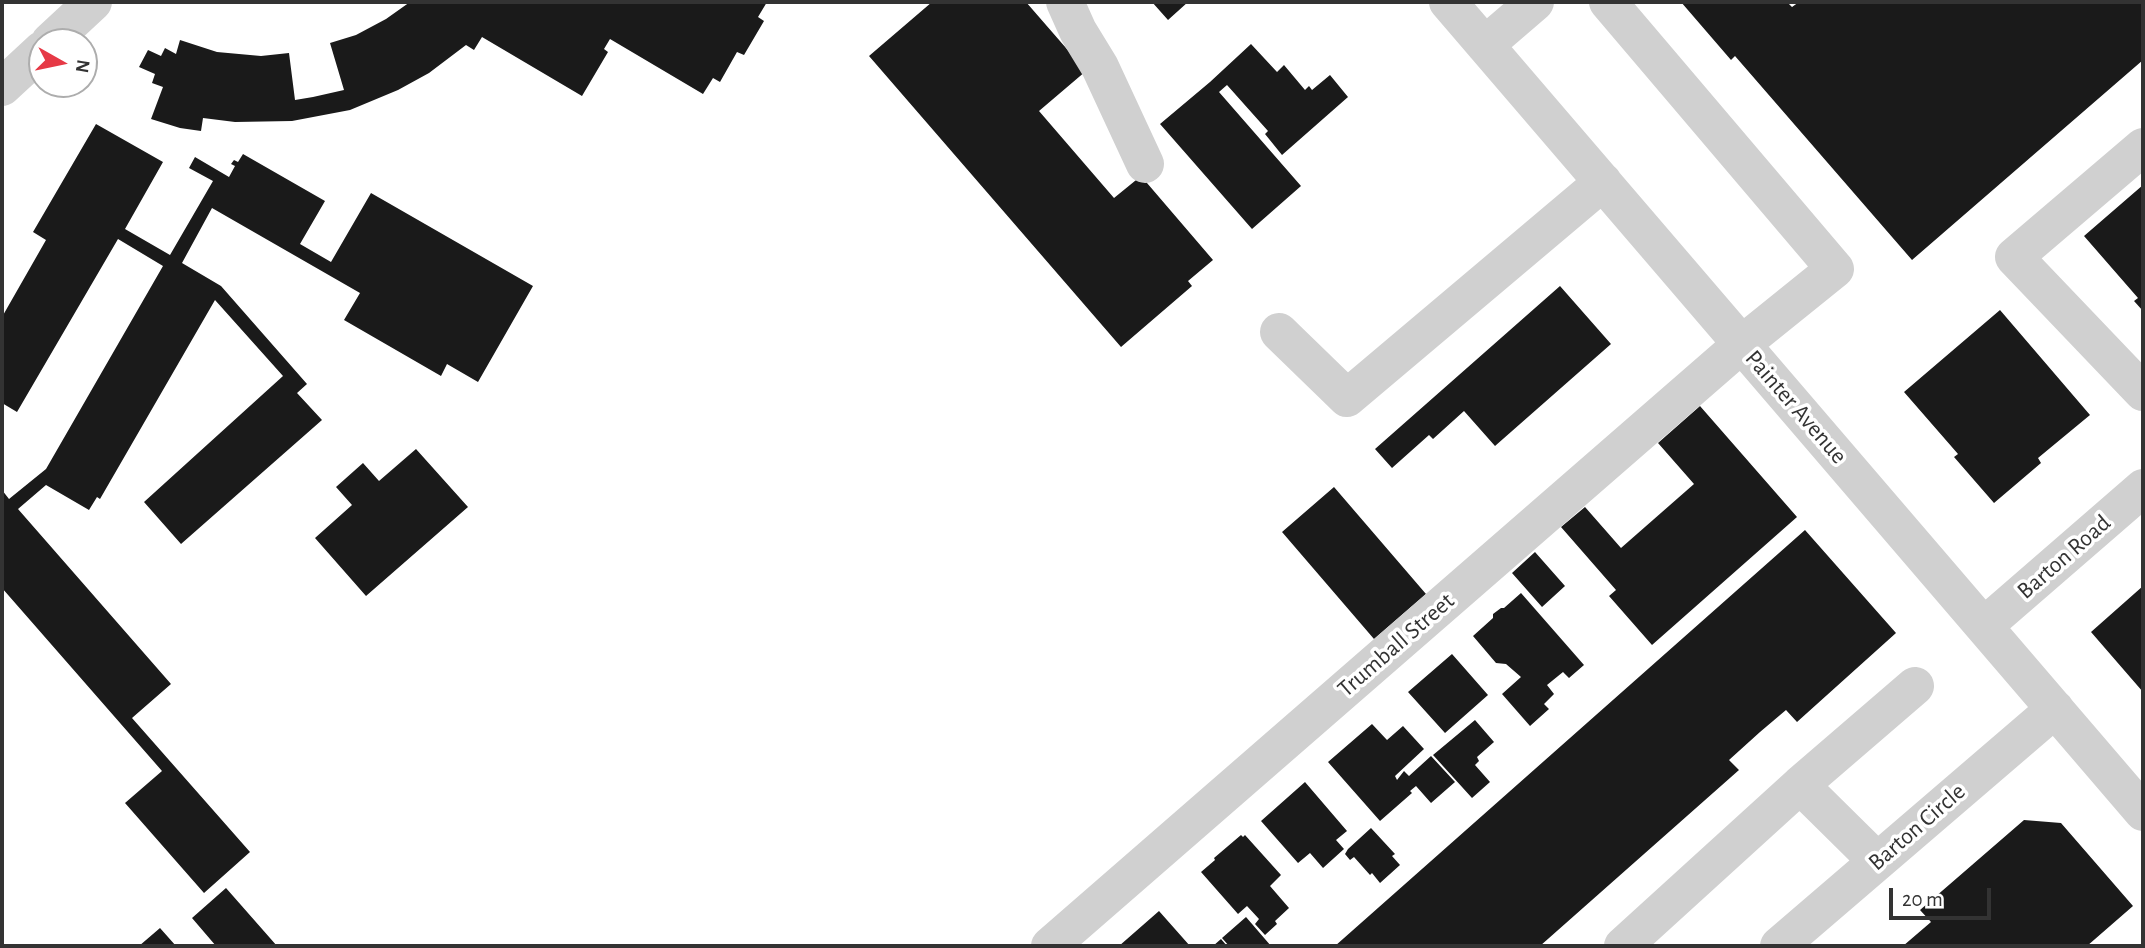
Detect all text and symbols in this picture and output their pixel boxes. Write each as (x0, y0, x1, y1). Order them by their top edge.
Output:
north arrow (28, 28, 98, 98)
text: N (72, 58, 93, 74)
street label: Painter Avenue (1739, 344, 1853, 470)
street label: Barton Road (2011, 509, 2117, 605)
street label: Trumball Street (1332, 587, 1460, 703)
street label: Barton Circle (1863, 777, 1971, 877)
scale bar (1893, 874, 1994, 918)
text: 20 m (1902, 889, 1943, 910)

